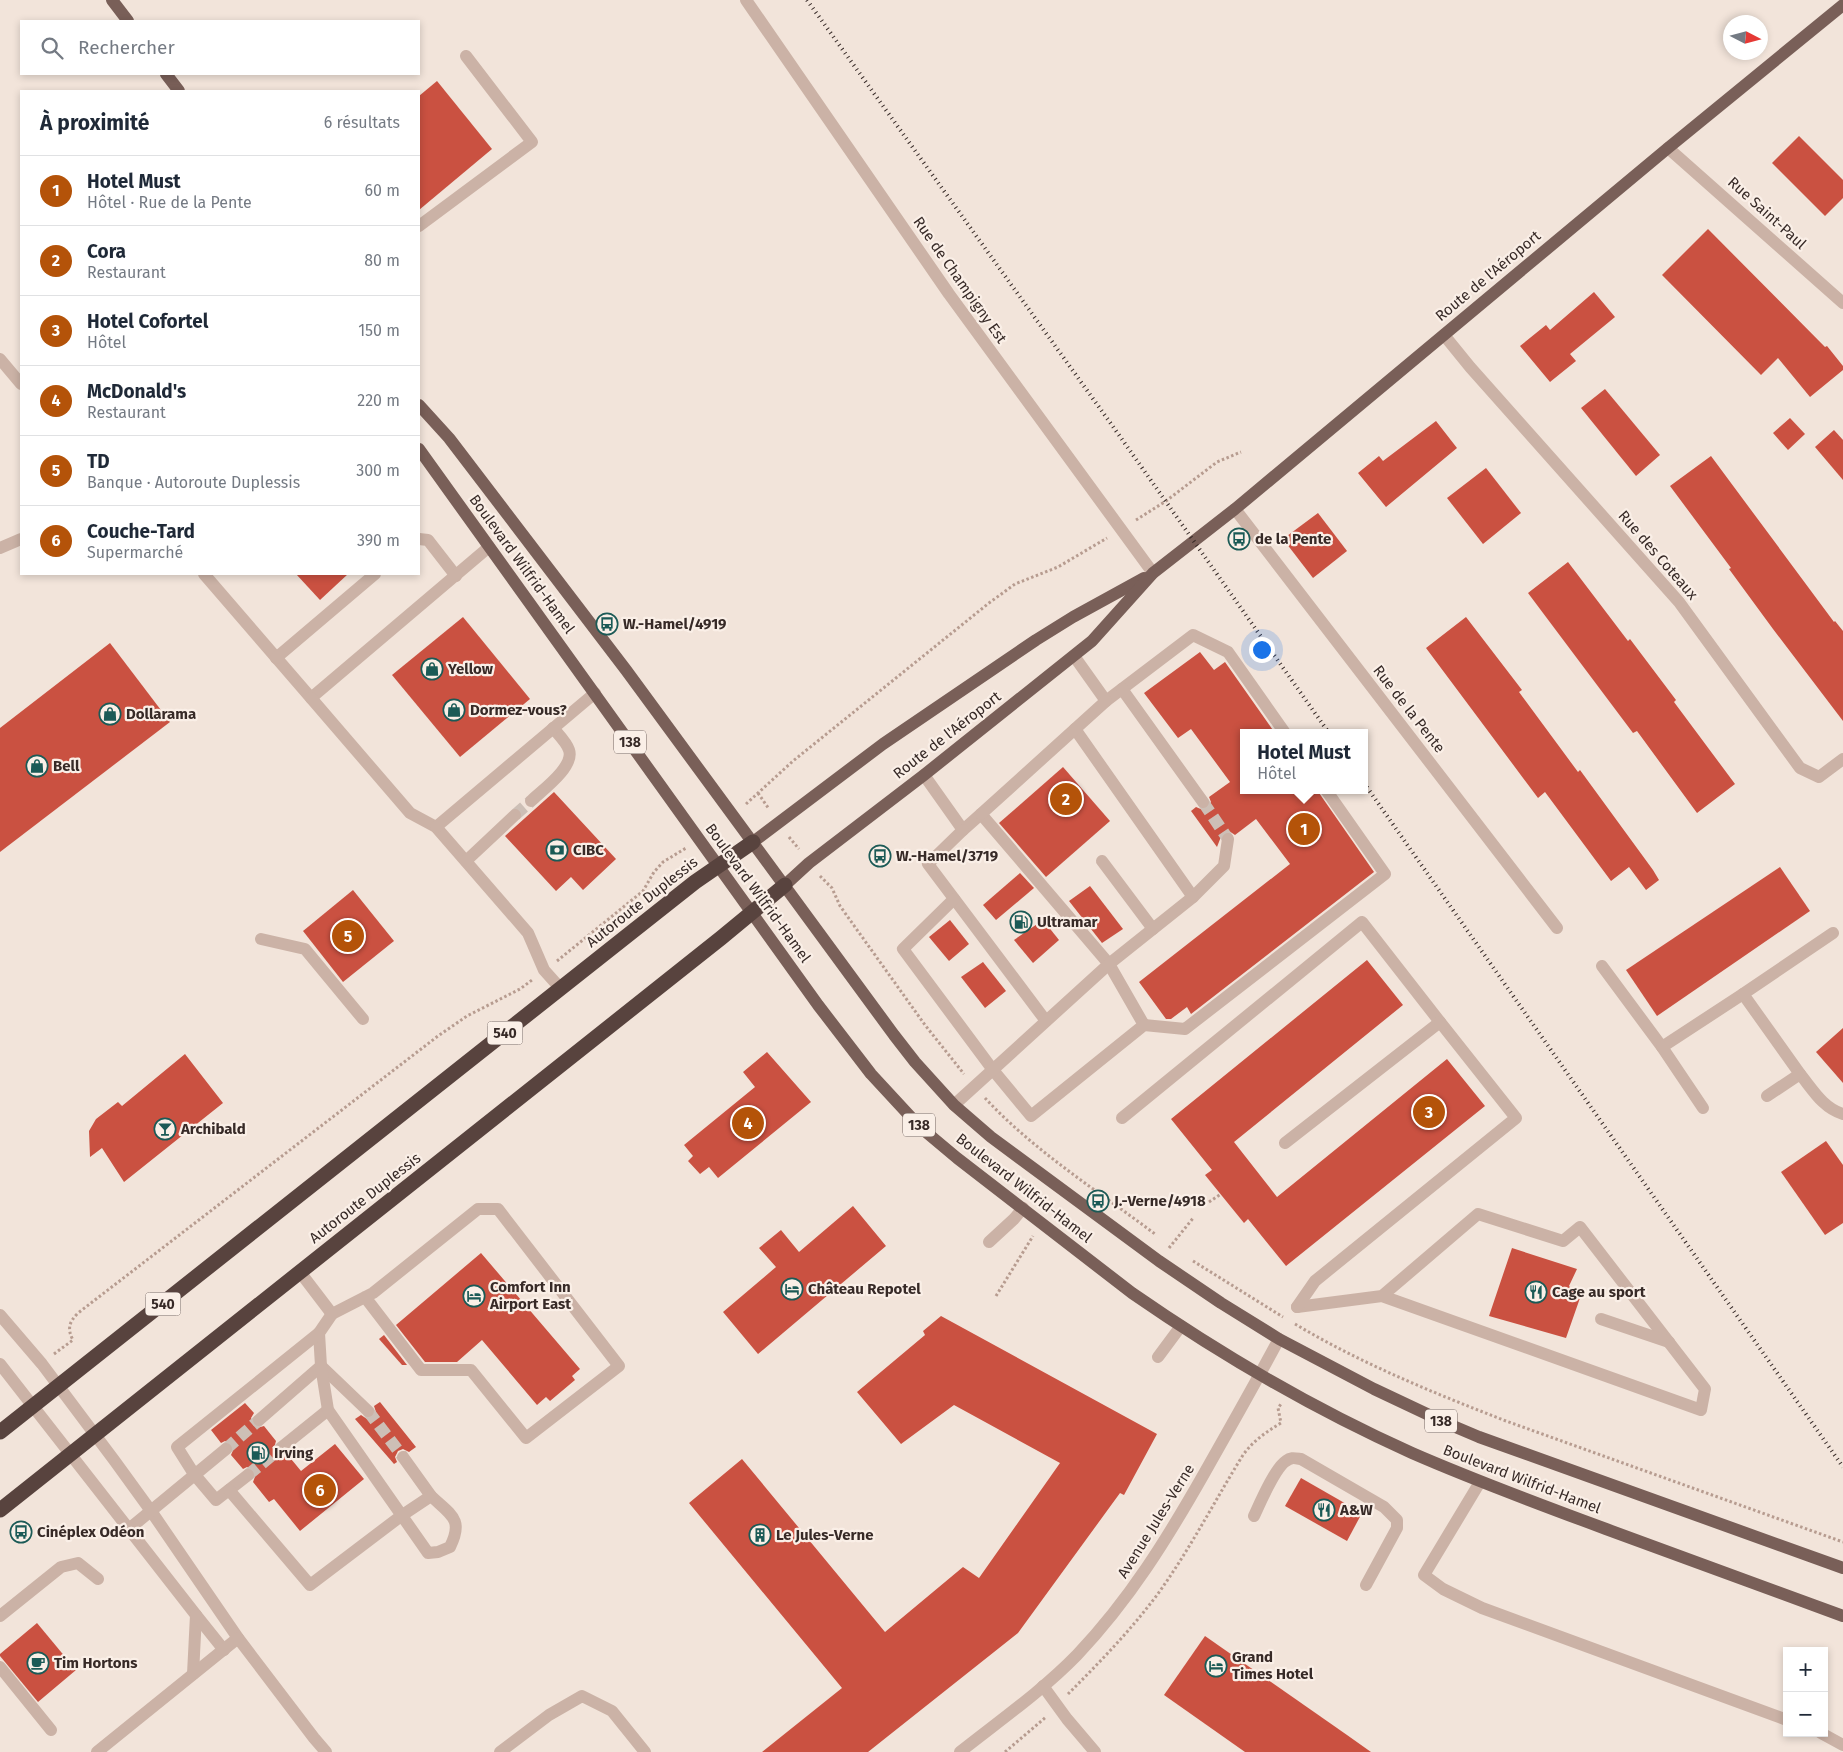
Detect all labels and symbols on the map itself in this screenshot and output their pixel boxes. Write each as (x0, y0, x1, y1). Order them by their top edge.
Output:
north arrow (1723, 15, 1768, 60)
street label: Rue Saint-Paul (1724, 173, 1810, 253)
street label: Rue de Champigny Est (909, 213, 1011, 347)
street label: Route de l'Aéroport (1432, 226, 1545, 325)
street label: Boulevard Wilfrid-Hamel (465, 491, 579, 638)
street label: Rue des Coteaux (1614, 507, 1702, 604)
bus stop icon: de la Pente (1227, 527, 1251, 551)
place label: de la Pente (1255, 530, 1331, 548)
bus stop icon: W.-Hamel/4919 (595, 612, 619, 636)
place label: W.-Hamel/4919 (623, 615, 727, 633)
your location (1249, 637, 1275, 663)
shop icon: Yellow (420, 657, 444, 681)
place label: Yellow (447, 660, 494, 678)
street label: Rue de la Pente (1369, 662, 1449, 756)
street label: Route de l'Aéroport (890, 687, 1005, 783)
shop icon: Dormez-vous? (442, 698, 466, 722)
place label: Dormez-vous? (470, 701, 567, 719)
shop icon: Dollarama (98, 702, 122, 726)
place label: Dollarama (126, 705, 196, 723)
road number: 138 (614, 730, 646, 754)
shop icon: Bell (25, 754, 49, 778)
place label: Bell (53, 757, 80, 775)
pin: 2 (1050, 780, 1082, 818)
pin: 1 (1288, 810, 1320, 848)
street label: Boulevard Wilfrid-Hamel (701, 820, 815, 967)
bank icon: CIBC (545, 838, 569, 862)
place label: CIBC (573, 841, 604, 859)
bus stop icon: W.-Hamel/3719 (868, 844, 892, 868)
place label: W.-Hamel/3719 (896, 847, 998, 865)
street label: Autoroute Duplessis (583, 853, 701, 951)
fuel station icon: Ultramar (1009, 910, 1033, 934)
place label: Ultramar (1037, 913, 1099, 931)
pin: 5 (332, 917, 364, 955)
road number: 540 (488, 1021, 522, 1044)
pin: 3 (1413, 1093, 1445, 1131)
pin: 4 (732, 1104, 764, 1142)
road number: 138 (903, 1114, 935, 1136)
bar icon: Archibald (153, 1117, 177, 1141)
place label: Archibald (180, 1120, 246, 1138)
street label: Boulevard Wilfrid-Hamel (952, 1129, 1096, 1247)
street label: Autoroute Duplessis (306, 1149, 424, 1247)
bus stop icon: J.-Verne/4918 (1086, 1189, 1110, 1213)
place label: J.-Verne/4918 (1113, 1192, 1206, 1210)
hotel icon: Château Repotel (780, 1277, 804, 1301)
place label: Comfort Inn Airport East (489, 1278, 571, 1313)
place label: Château Repotel (808, 1280, 921, 1298)
restaurant icon: Cage au sport (1524, 1280, 1548, 1304)
place label: Cage au sport (1552, 1283, 1646, 1301)
hotel icon: Comfort Inn Airport East (462, 1284, 486, 1308)
road number: 540 (146, 1292, 180, 1316)
road number: 138 (1425, 1410, 1457, 1432)
fuel station icon: Irving (246, 1441, 270, 1465)
street label: Boulevard Wilfrid-Hamel (1441, 1441, 1604, 1518)
place label: Irving (274, 1444, 314, 1462)
street label: Avenue Jules-Verne (1114, 1461, 1198, 1581)
pin: 6 (304, 1471, 336, 1509)
restaurant icon: A&W (1312, 1498, 1336, 1522)
place label: A&W (1339, 1501, 1373, 1519)
bus stop icon: Cinéplex Odéon (9, 1520, 33, 1544)
place label: Cinéplex Odéon (37, 1523, 145, 1541)
building icon: Le Jules-Verne (748, 1523, 772, 1547)
place label: Le Jules-Verne (776, 1526, 873, 1544)
place label: Grand Times Hotel (1232, 1648, 1314, 1683)
cafe icon: Tim Hortons (26, 1651, 50, 1675)
place label: Tim Hortons (54, 1654, 138, 1672)
hotel icon: Grand Times Hotel (1204, 1654, 1228, 1678)

